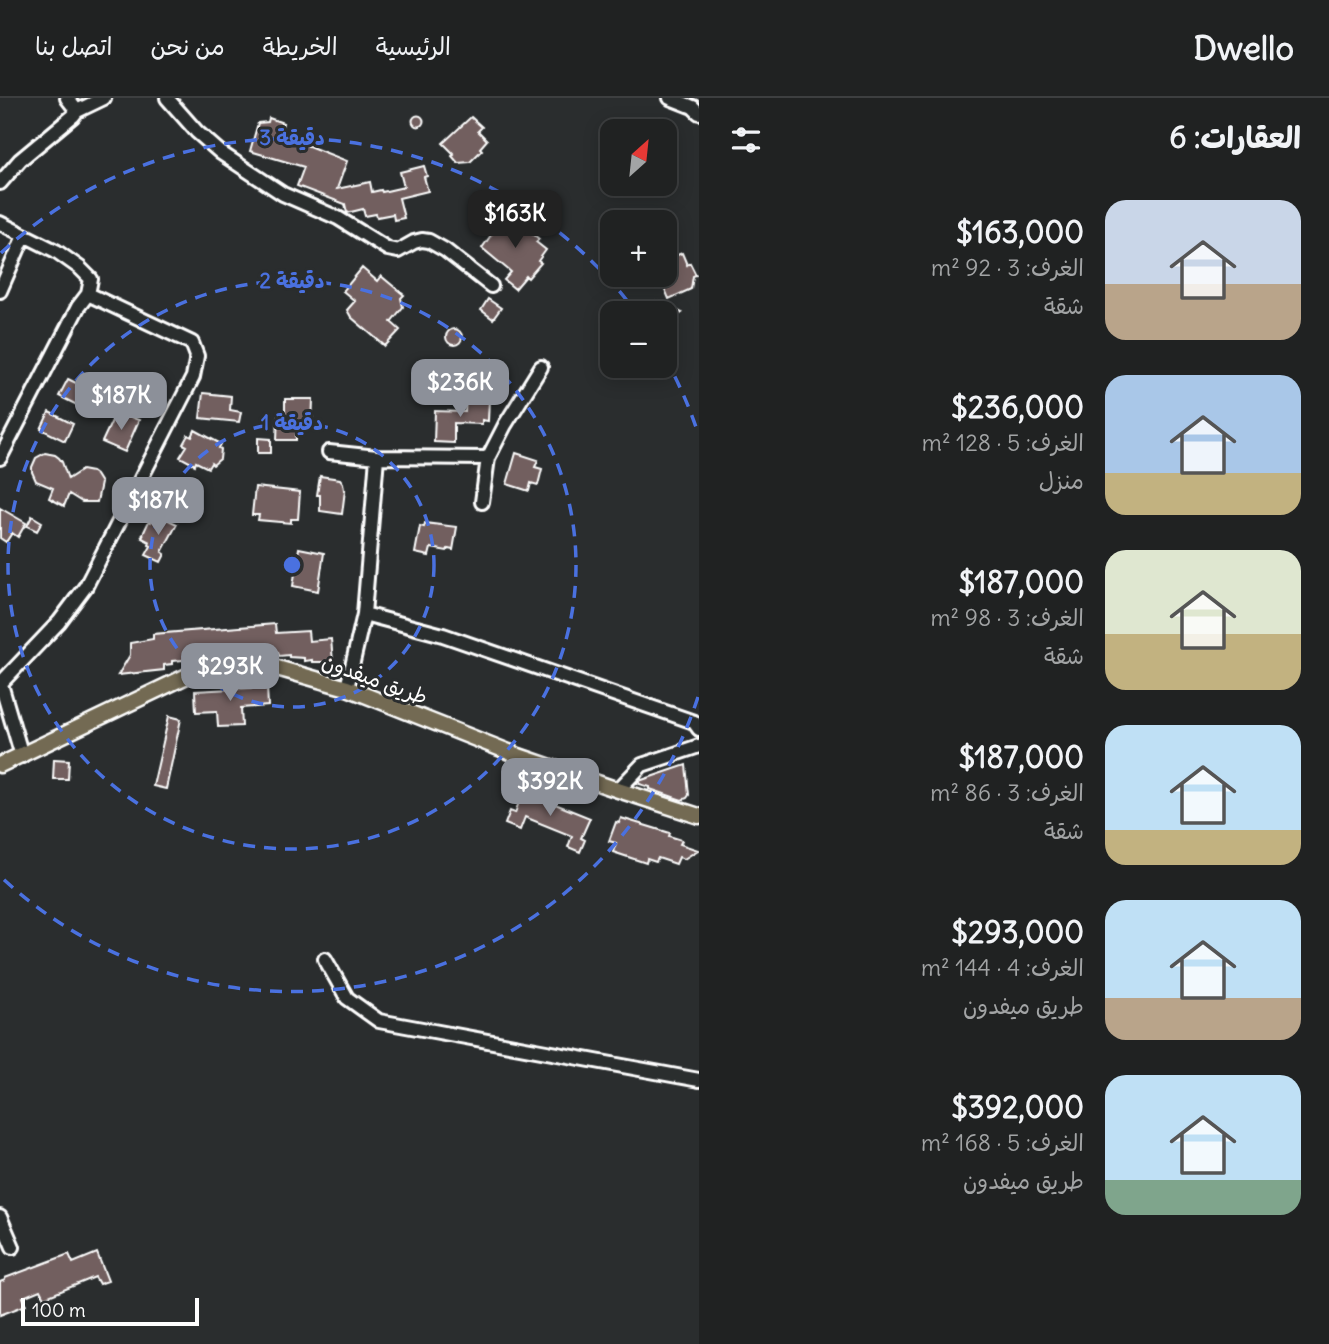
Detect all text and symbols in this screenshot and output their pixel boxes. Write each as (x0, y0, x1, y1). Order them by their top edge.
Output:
text: Dwello (1194, 27, 1294, 69)
text: اتصل بنا (35, 31, 113, 61)
text: من نحن (151, 31, 225, 61)
text: الخريطة (263, 31, 338, 61)
text: الرئيسية (376, 31, 451, 61)
text: العقارات: 6 (1169, 118, 1301, 156)
north arrow (600, 119, 677, 196)
map controls (600, 119, 677, 378)
icon: filters (727, 121, 765, 159)
text: 3 دقيقة (259, 124, 325, 151)
pin: $163K (466, 190, 564, 250)
text: $163K (484, 198, 546, 227)
button: + (600, 210, 677, 287)
text: $163,000 (956, 213, 1084, 251)
icon: home (1161, 228, 1245, 312)
text: الغرف: 3 · 92 m² (931, 253, 1084, 282)
text: 2 دقيقة (260, 267, 324, 294)
text: شقة (1044, 291, 1084, 320)
button: − (600, 301, 677, 378)
pin: $236K (411, 360, 509, 419)
text: $236K (427, 367, 493, 396)
pin: $187K (72, 372, 170, 432)
text: $187K (91, 380, 151, 409)
text: $236,000 (951, 388, 1084, 426)
icon: home (1161, 403, 1245, 487)
text: 1 دقيقة (261, 409, 323, 436)
text: الغرف: 5 · 128 m² (922, 428, 1084, 457)
text: منزل (1039, 466, 1084, 495)
pin: $187K (109, 478, 207, 537)
text: $187K (128, 485, 188, 514)
centre of rings (280, 553, 304, 577)
text: $187,000 (958, 563, 1084, 601)
icon: home (1161, 578, 1245, 662)
text: الغرف: 3 · 98 m² (930, 603, 1084, 632)
text: شقة (1044, 641, 1084, 670)
pin: $293K (181, 644, 279, 703)
street label: طريق ميفدون (319, 647, 431, 711)
text: $293K (197, 651, 263, 680)
text: $187,000 (958, 738, 1084, 776)
icon: home (1161, 753, 1245, 837)
pin: $392K (501, 758, 599, 818)
text: $392K (517, 766, 583, 795)
text: الغرف: 3 · 86 m² (930, 778, 1084, 807)
text: شقة (1044, 816, 1084, 845)
text: $293,000 (951, 913, 1084, 951)
icon: home (1161, 928, 1245, 1012)
text: الغرف: 4 · 144 m² (921, 953, 1084, 982)
text: طريق ميفدون (963, 991, 1084, 1020)
text: $392,000 (951, 1088, 1084, 1126)
icon: home (1161, 1103, 1245, 1187)
text: الغرف: 5 · 168 m² (921, 1128, 1084, 1157)
text: طريق ميفدون (963, 1166, 1084, 1195)
scale bar (21, 1295, 200, 1327)
text: 100 m (32, 1298, 86, 1322)

